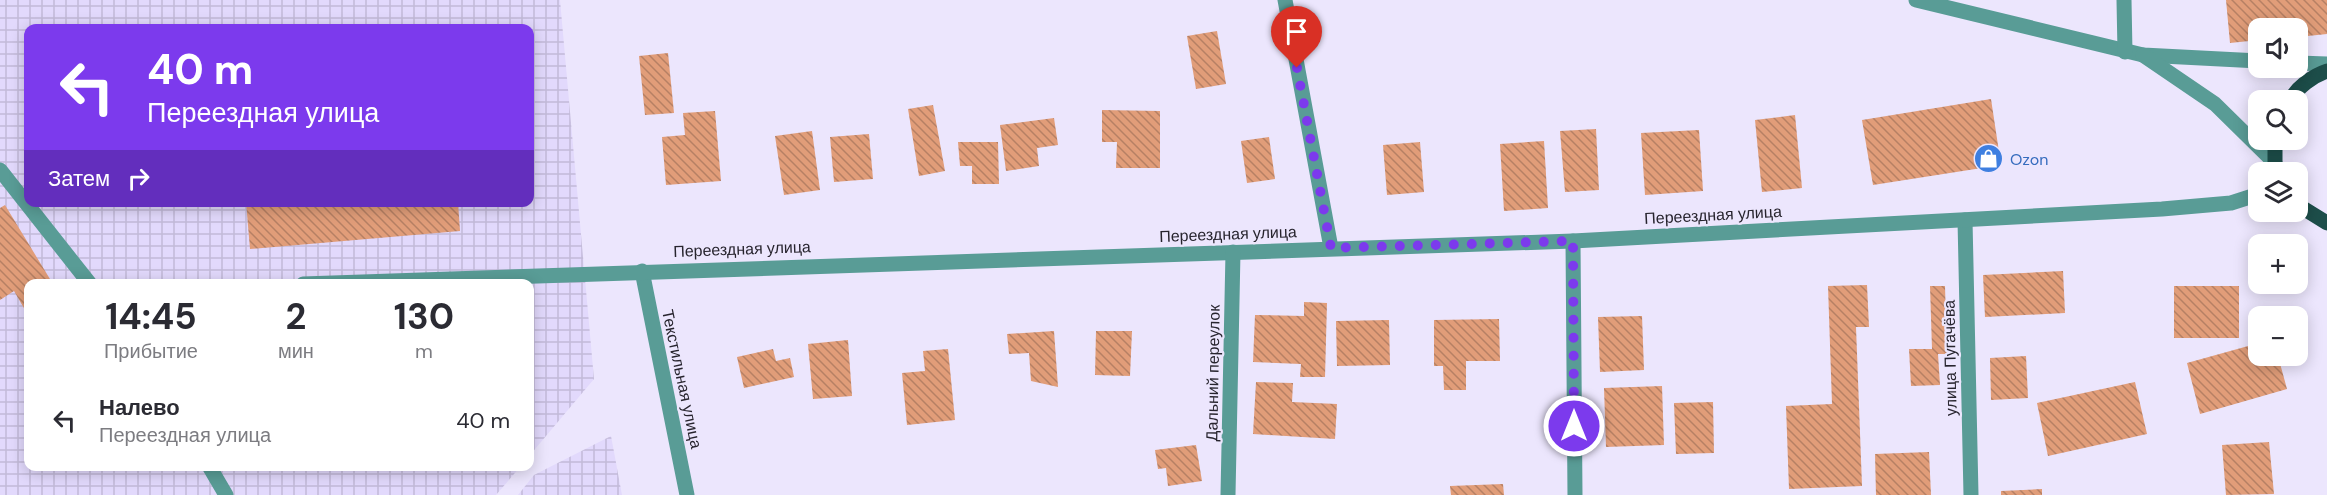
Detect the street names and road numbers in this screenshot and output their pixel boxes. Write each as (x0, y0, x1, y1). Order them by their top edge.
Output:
street label: Переездная улица (1644, 201, 1782, 229)
street label: Переездная улица (1159, 221, 1297, 247)
street label: Переездная улица (673, 236, 811, 262)
street label: улица Пугачёва (1938, 300, 1962, 416)
street label: Дальний переулок (1201, 304, 1225, 441)
street label: Текстильная улица (657, 308, 707, 450)

